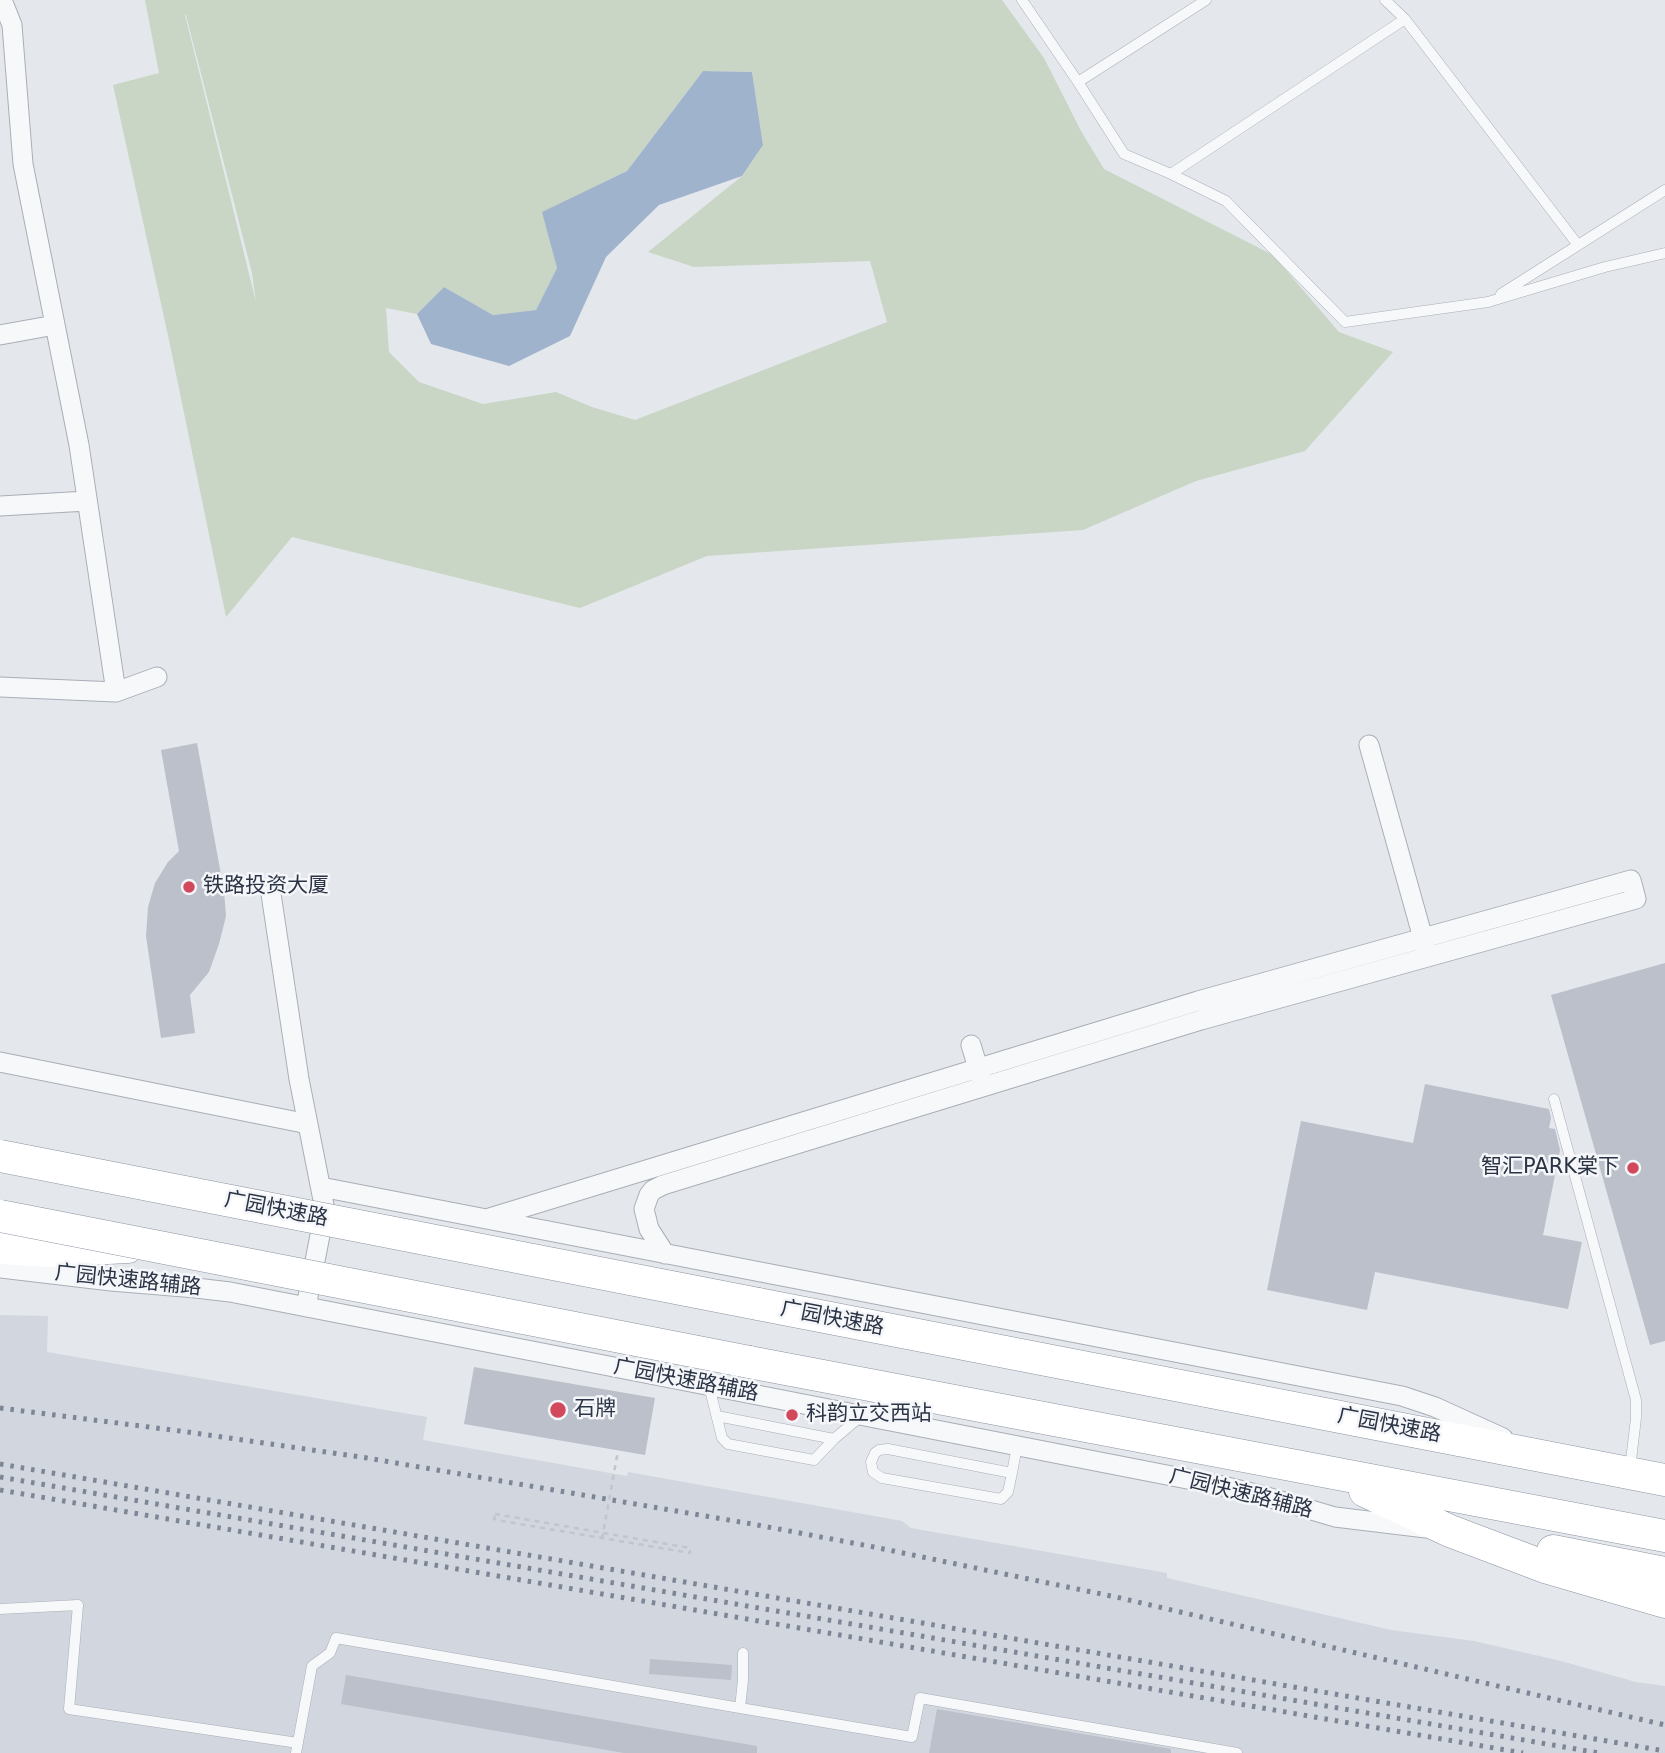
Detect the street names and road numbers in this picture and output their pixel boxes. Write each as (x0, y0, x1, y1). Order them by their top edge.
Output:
street label: 广园快速路 (222, 1188, 330, 1232)
street label: 广园快速路辅路 (54, 1261, 202, 1301)
street label: 广园快速路 (778, 1297, 886, 1341)
street label: 广园快速路辅路 (611, 1355, 761, 1407)
street label: 广园快速路 (1335, 1404, 1443, 1448)
street label: 广园快速路辅路 (1167, 1464, 1315, 1524)

